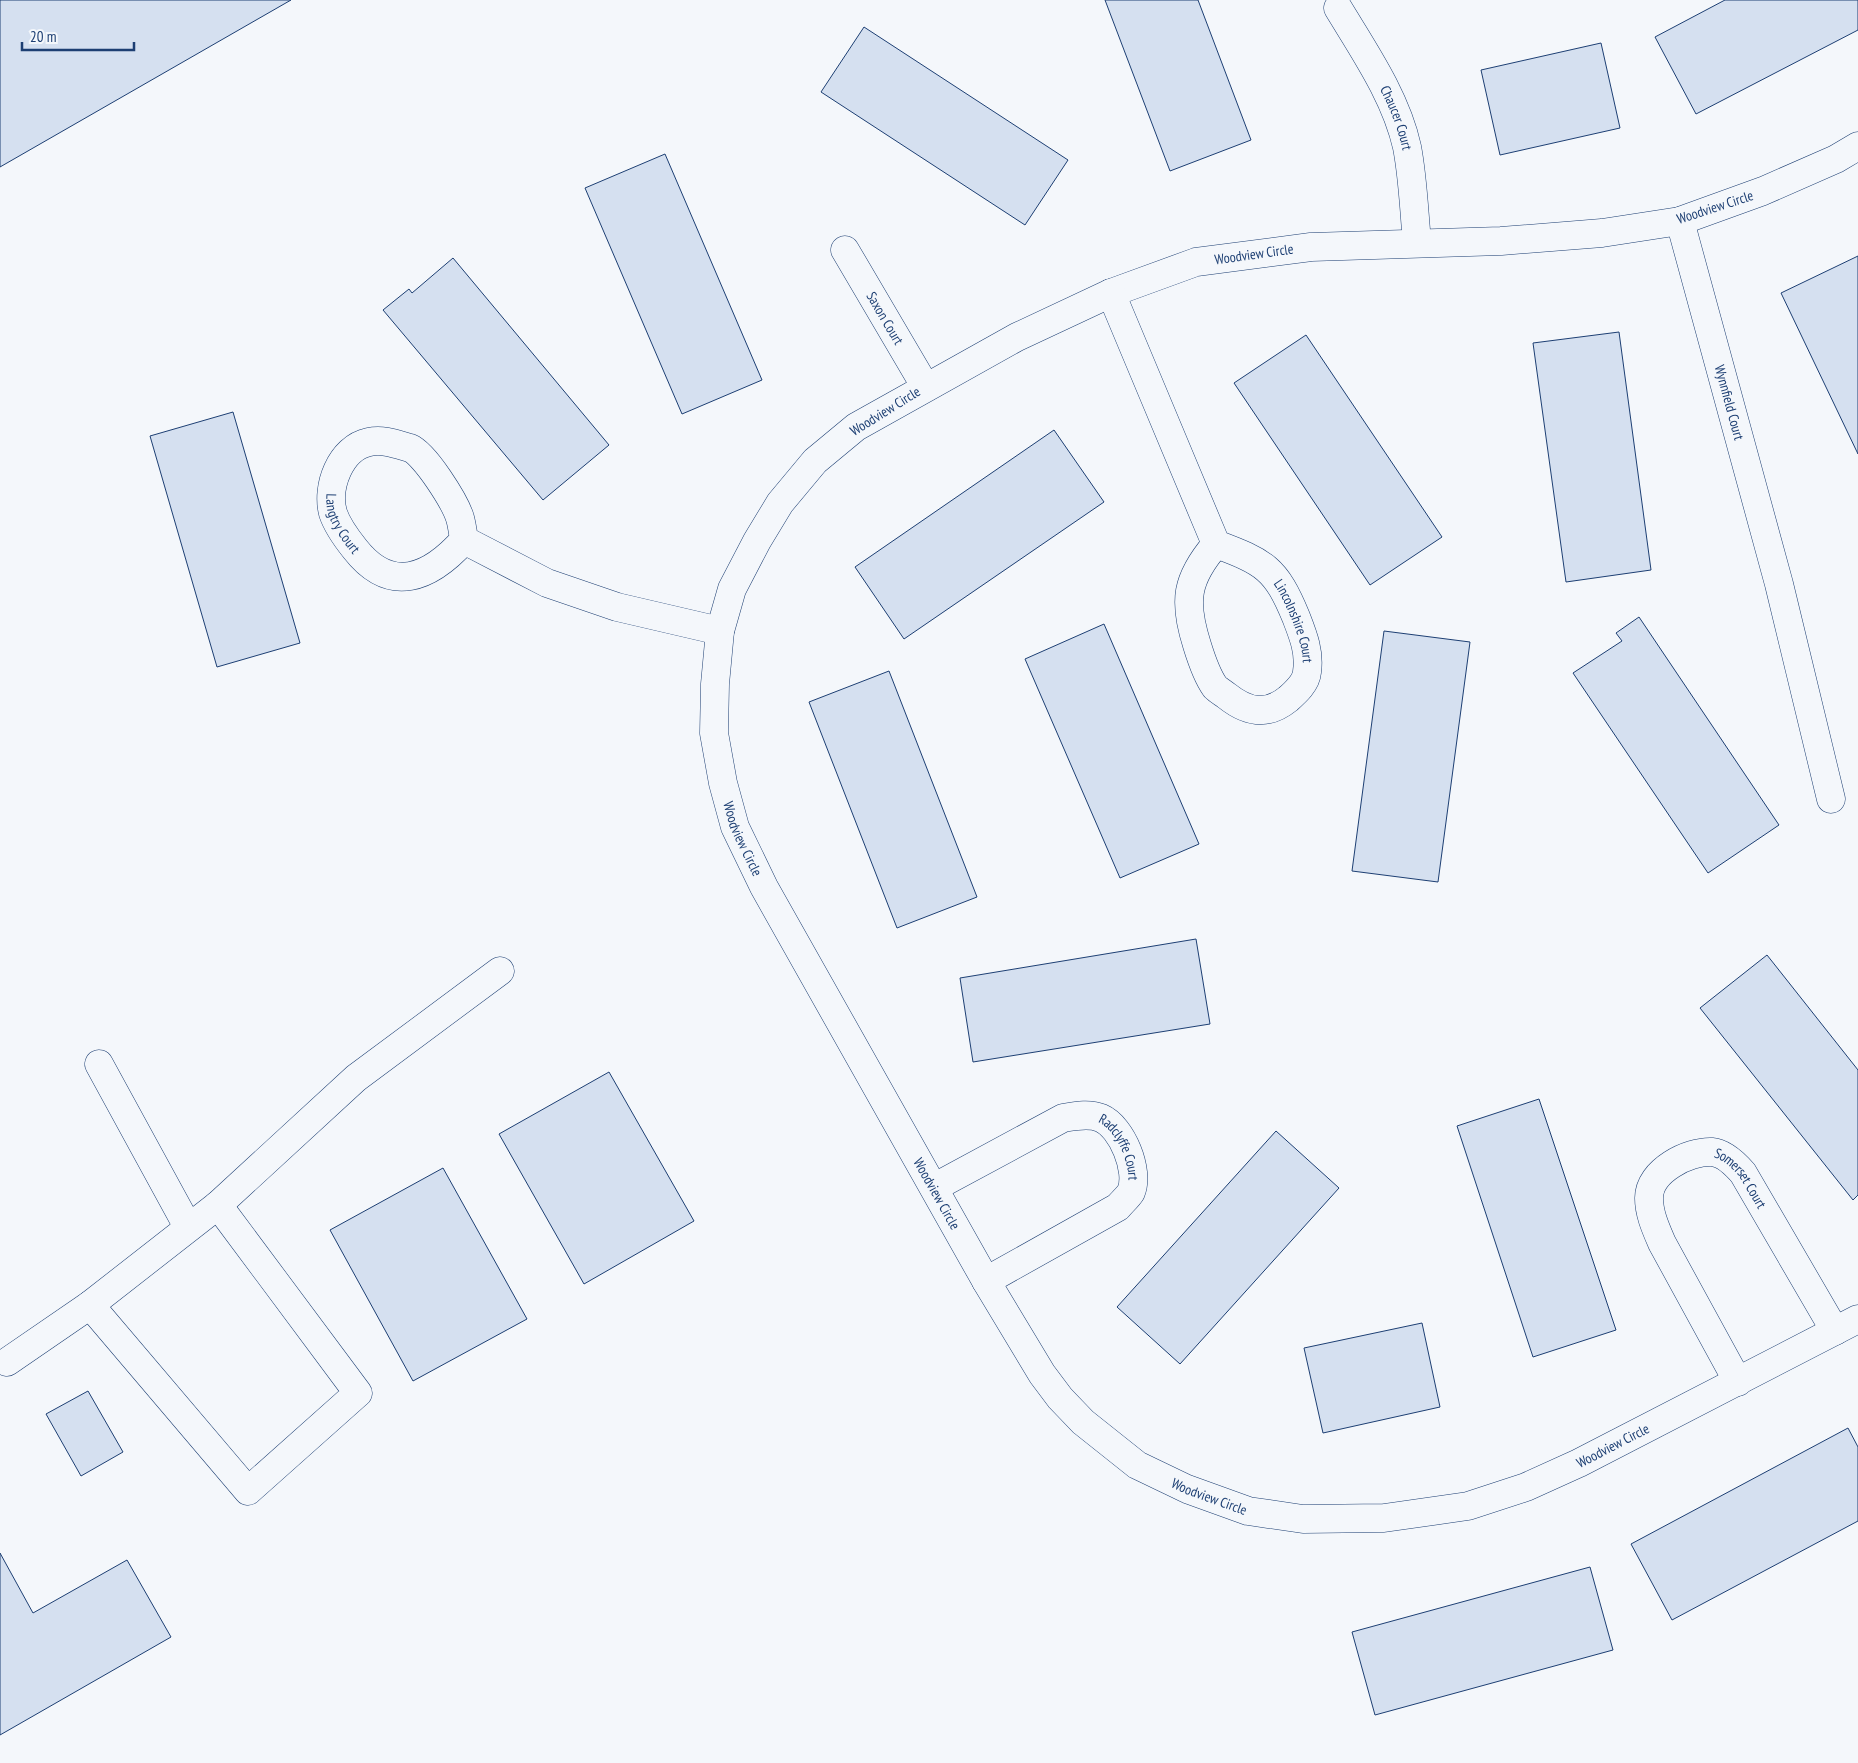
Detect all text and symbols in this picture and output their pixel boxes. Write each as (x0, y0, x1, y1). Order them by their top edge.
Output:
scale bar (22, 20, 135, 52)
text: 20 m (30, 27, 56, 46)
street label: Chaucer Court (1376, 82, 1416, 152)
street label: Woodview Circle (1674, 186, 1756, 228)
street label: Woodview Circle (1213, 240, 1295, 268)
street label: Saxon Court (862, 288, 908, 348)
street label: Wynnfield Court (1711, 363, 1748, 442)
street label: Woodview Circle (847, 382, 924, 440)
street label: Langtry Court (322, 493, 364, 557)
street label: Lincolnshire Court (1270, 576, 1317, 663)
street label: Woodview Circle (719, 799, 766, 879)
street label: Radclyffe Court (1096, 1110, 1142, 1180)
street label: Somerset Court (1712, 1144, 1771, 1212)
street label: Woodview Circle (909, 1155, 964, 1233)
street label: Woodview Circle (1573, 1419, 1652, 1472)
street label: Woodview Circle (1168, 1474, 1250, 1519)

